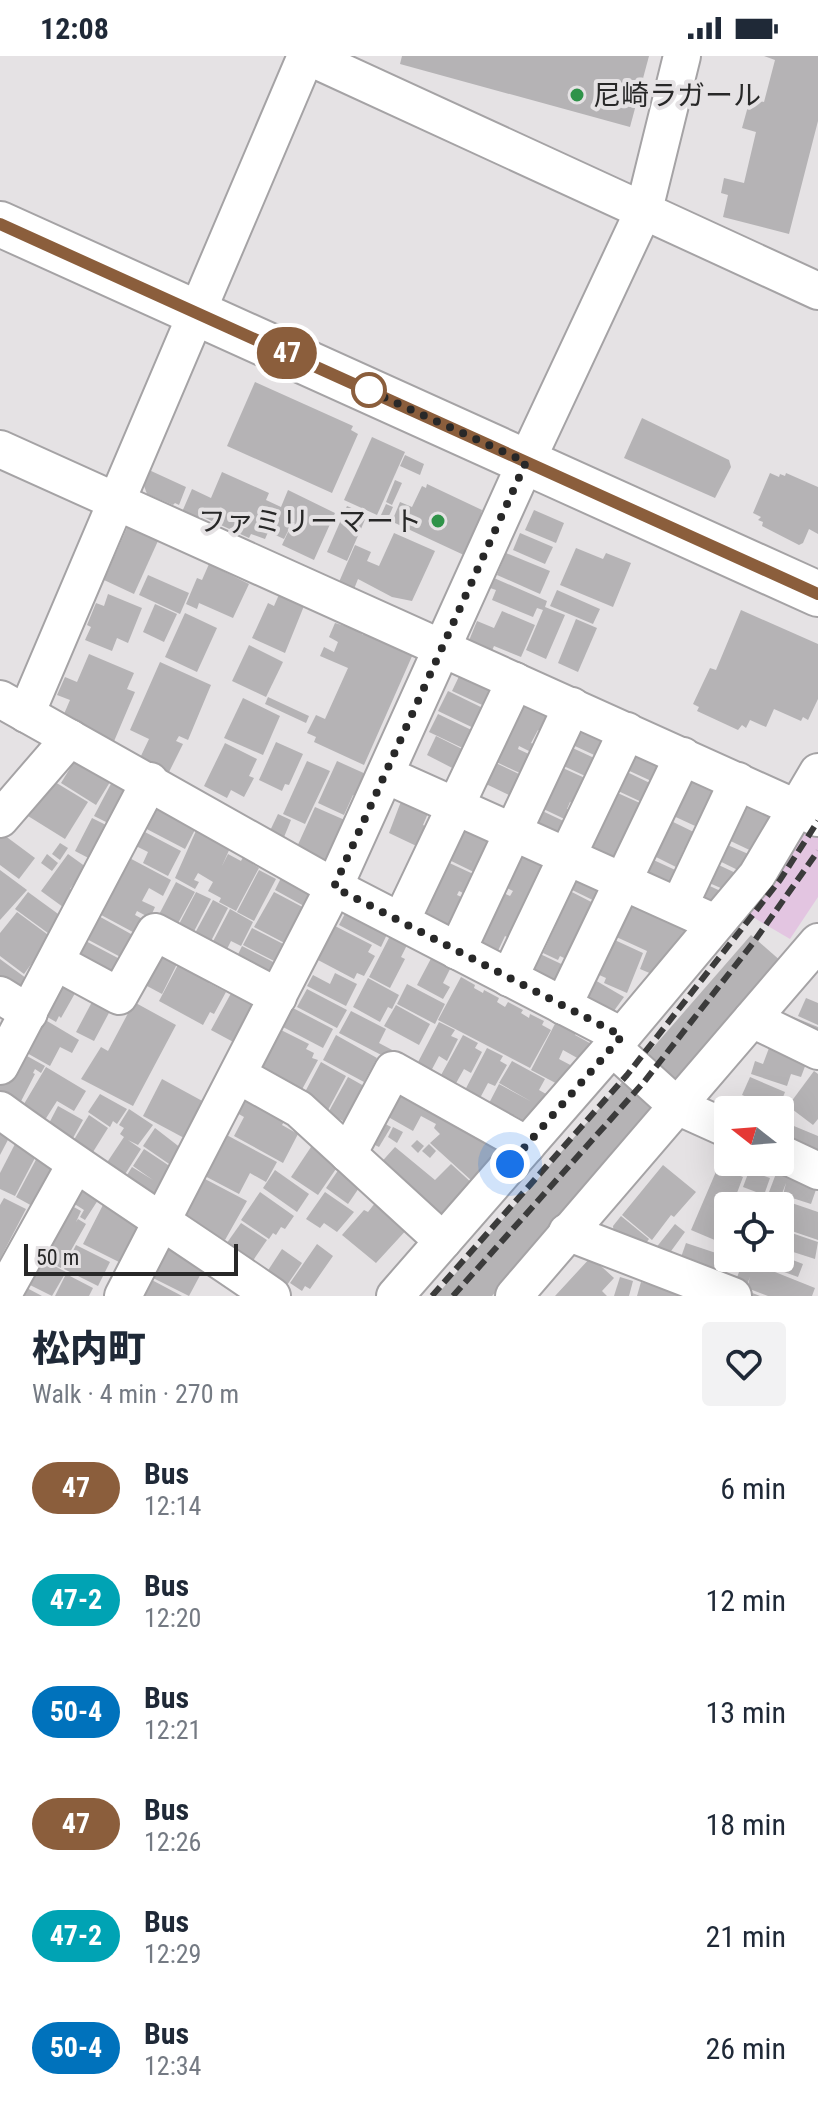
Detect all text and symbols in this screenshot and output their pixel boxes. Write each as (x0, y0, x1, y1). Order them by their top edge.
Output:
text: 12:08 (40, 11, 109, 46)
place label: 尼崎ラガール (593, 79, 761, 112)
marker: 尼崎ラガール (568, 86, 586, 104)
line badge: 47 (251, 327, 323, 379)
text: 47 (273, 336, 301, 369)
unlabelled marker (352, 373, 386, 407)
place label: ファミリーマート (198, 505, 422, 538)
marker: ファミリーマート (429, 512, 447, 530)
north arrow (714, 1096, 794, 1176)
map controls (714, 1096, 794, 1272)
your location (490, 1144, 530, 1184)
button: locate (714, 1192, 794, 1272)
scale bar (24, 1240, 238, 1276)
text: 50 m (36, 1245, 79, 1270)
button: heart (702, 1322, 786, 1406)
text: 松内町 (32, 1327, 146, 1371)
text: Walk · 4 min · 270 m (32, 1379, 239, 1409)
text: Bus (144, 1456, 189, 1491)
text: 47 (62, 1471, 90, 1504)
text: 6 min (720, 1471, 786, 1506)
text: 12:14 (144, 1491, 201, 1521)
text: Bus (144, 1568, 189, 1603)
text: 47-2 (50, 1583, 102, 1616)
text: 12 min (705, 1583, 786, 1618)
text: 12:20 (144, 1603, 201, 1633)
text: Bus (144, 1680, 189, 1715)
text: 50-4 (50, 1695, 102, 1728)
text: 13 min (705, 1695, 786, 1730)
text: 12:21 (144, 1715, 201, 1745)
text: Bus (144, 1792, 189, 1827)
text: 47 (62, 1807, 90, 1840)
text: 18 min (705, 1807, 786, 1842)
text: 12:26 (144, 1827, 201, 1857)
text: Bus (144, 1904, 189, 1939)
text: 47-2 (50, 1919, 102, 1952)
text: 21 min (705, 1919, 786, 1954)
text: 12:29 (144, 1939, 201, 1969)
text: Bus (144, 2016, 189, 2051)
text: 50-4 (50, 2031, 102, 2064)
text: 26 min (705, 2031, 786, 2066)
text: 12:34 (144, 2051, 201, 2081)

